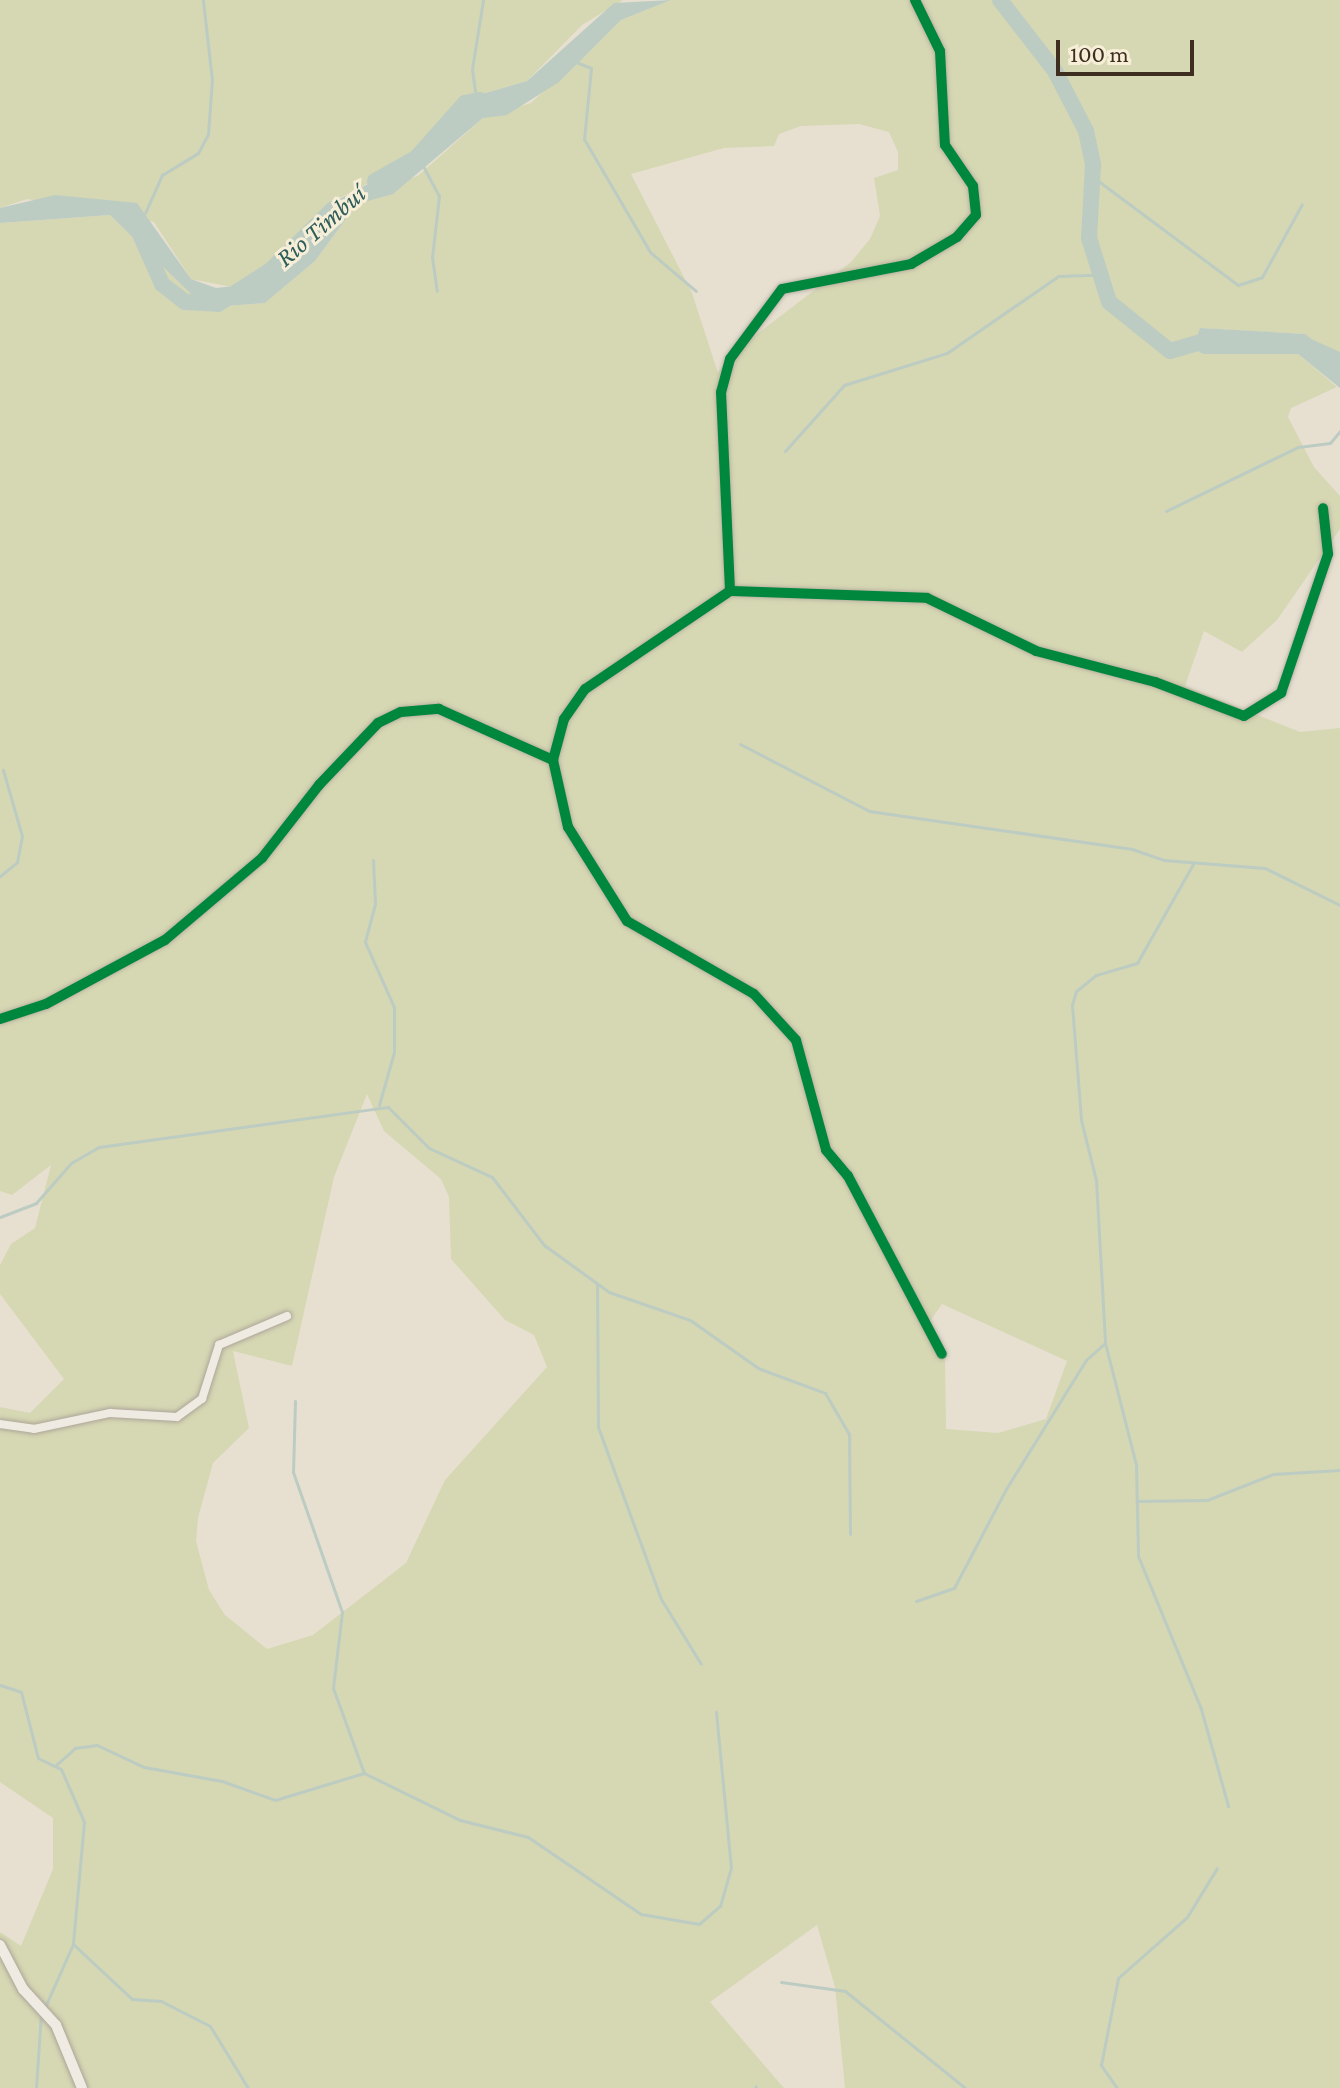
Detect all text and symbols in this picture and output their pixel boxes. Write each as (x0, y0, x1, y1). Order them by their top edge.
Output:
scale bar (1060, 24, 1198, 74)
text: 100 m (1070, 40, 1129, 67)
water label: Rio Timbuí (270, 178, 372, 274)

